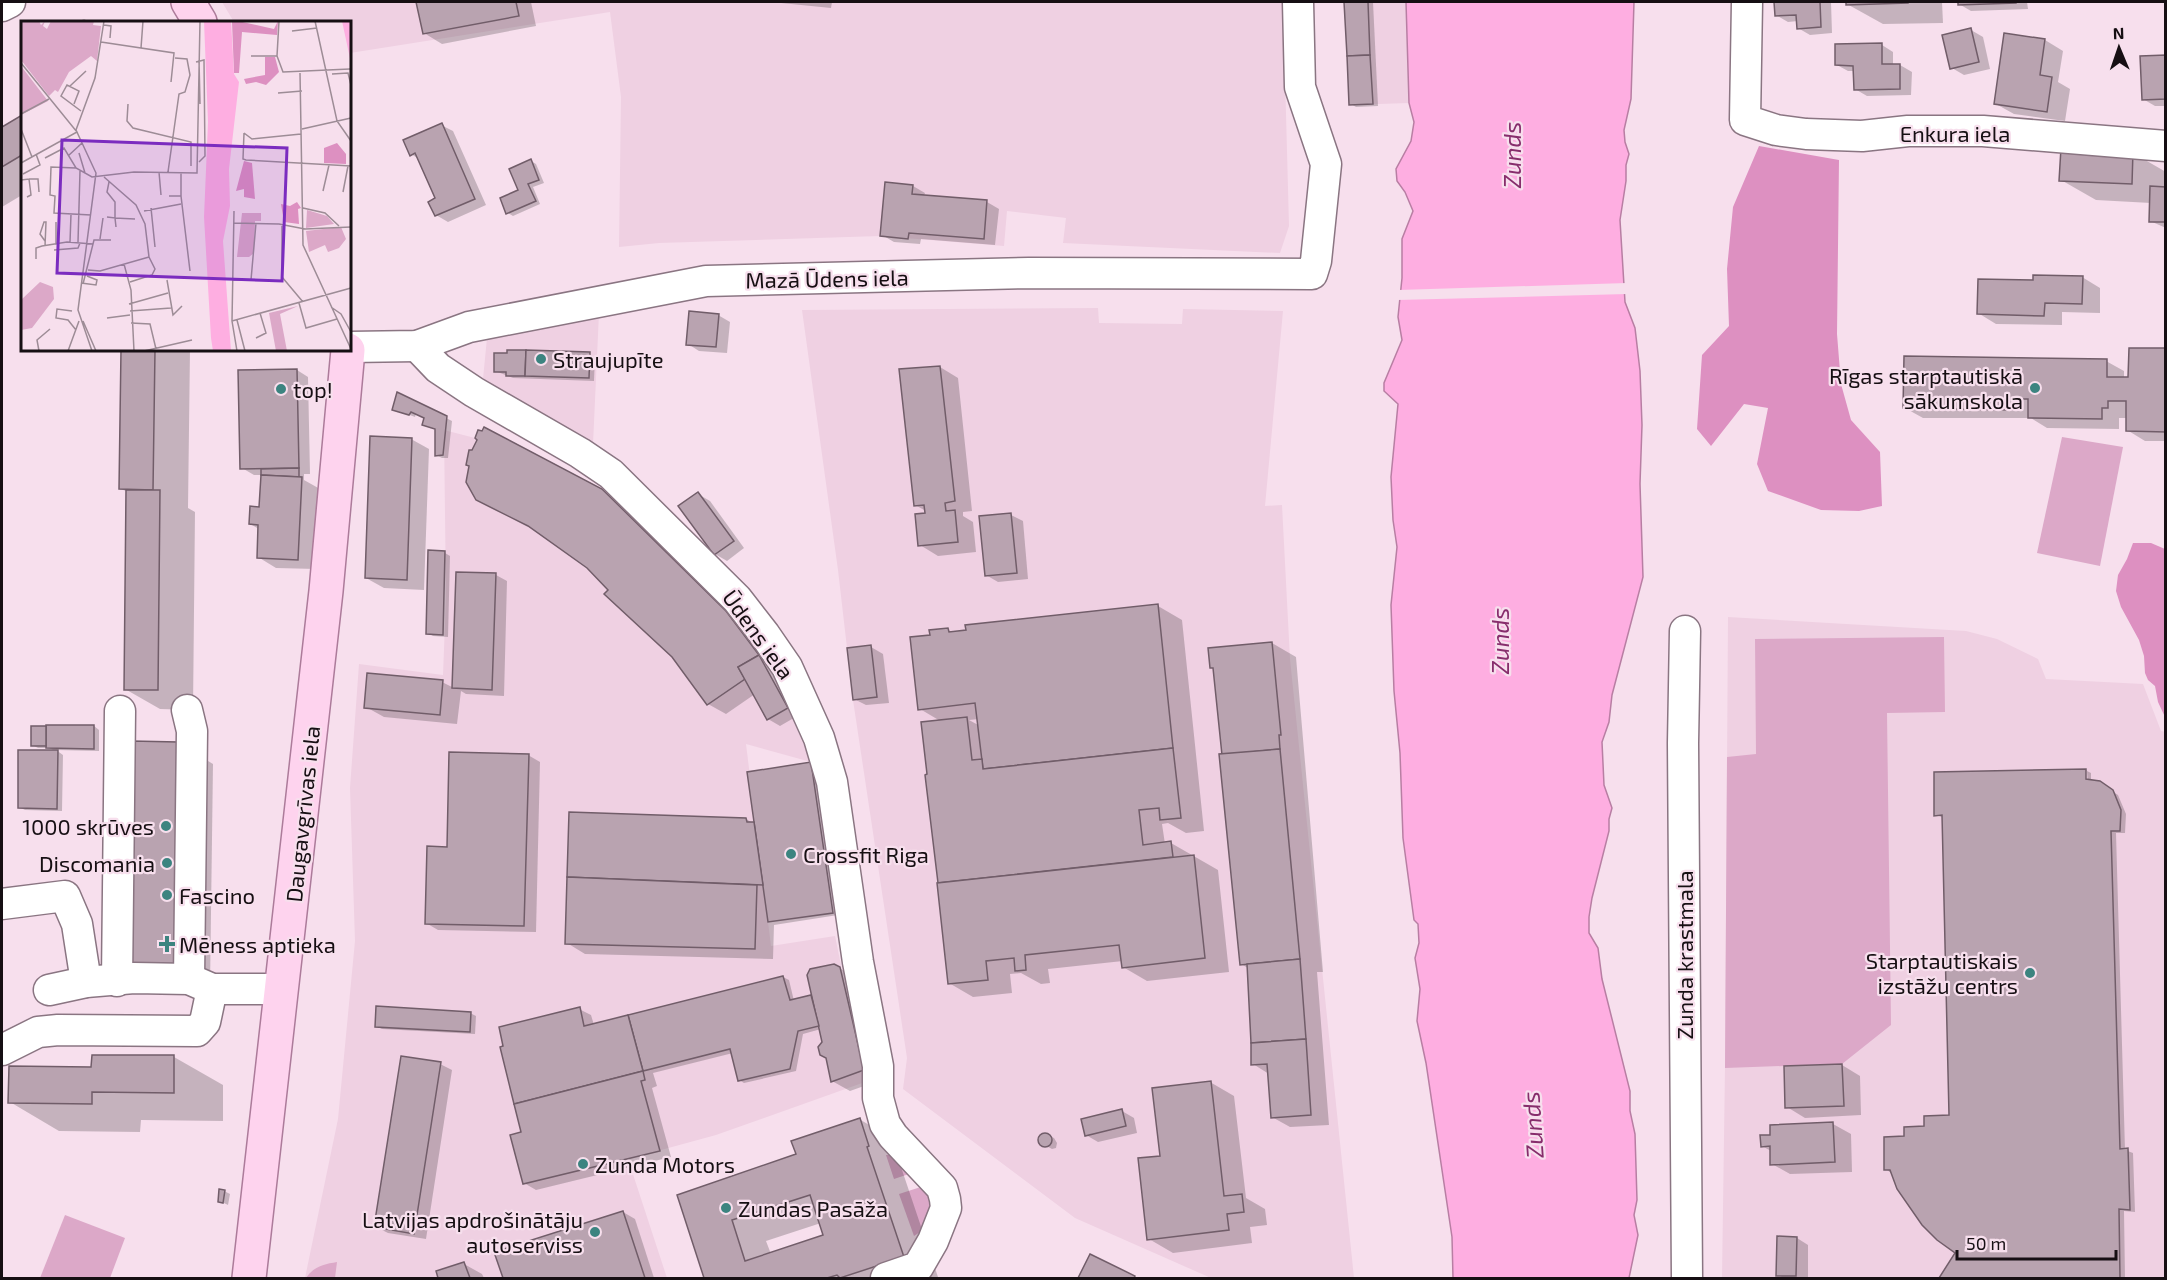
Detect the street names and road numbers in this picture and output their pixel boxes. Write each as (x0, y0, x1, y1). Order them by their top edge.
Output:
street label: Enkura iela (1900, 120, 2010, 146)
street label: Mazā Ūdens iela (745, 264, 909, 292)
street label: Ūdens iela (718, 584, 800, 684)
street label: Daugavgrīvas iela (280, 725, 324, 903)
street label: Zunda krastmala (1671, 871, 1697, 1039)

